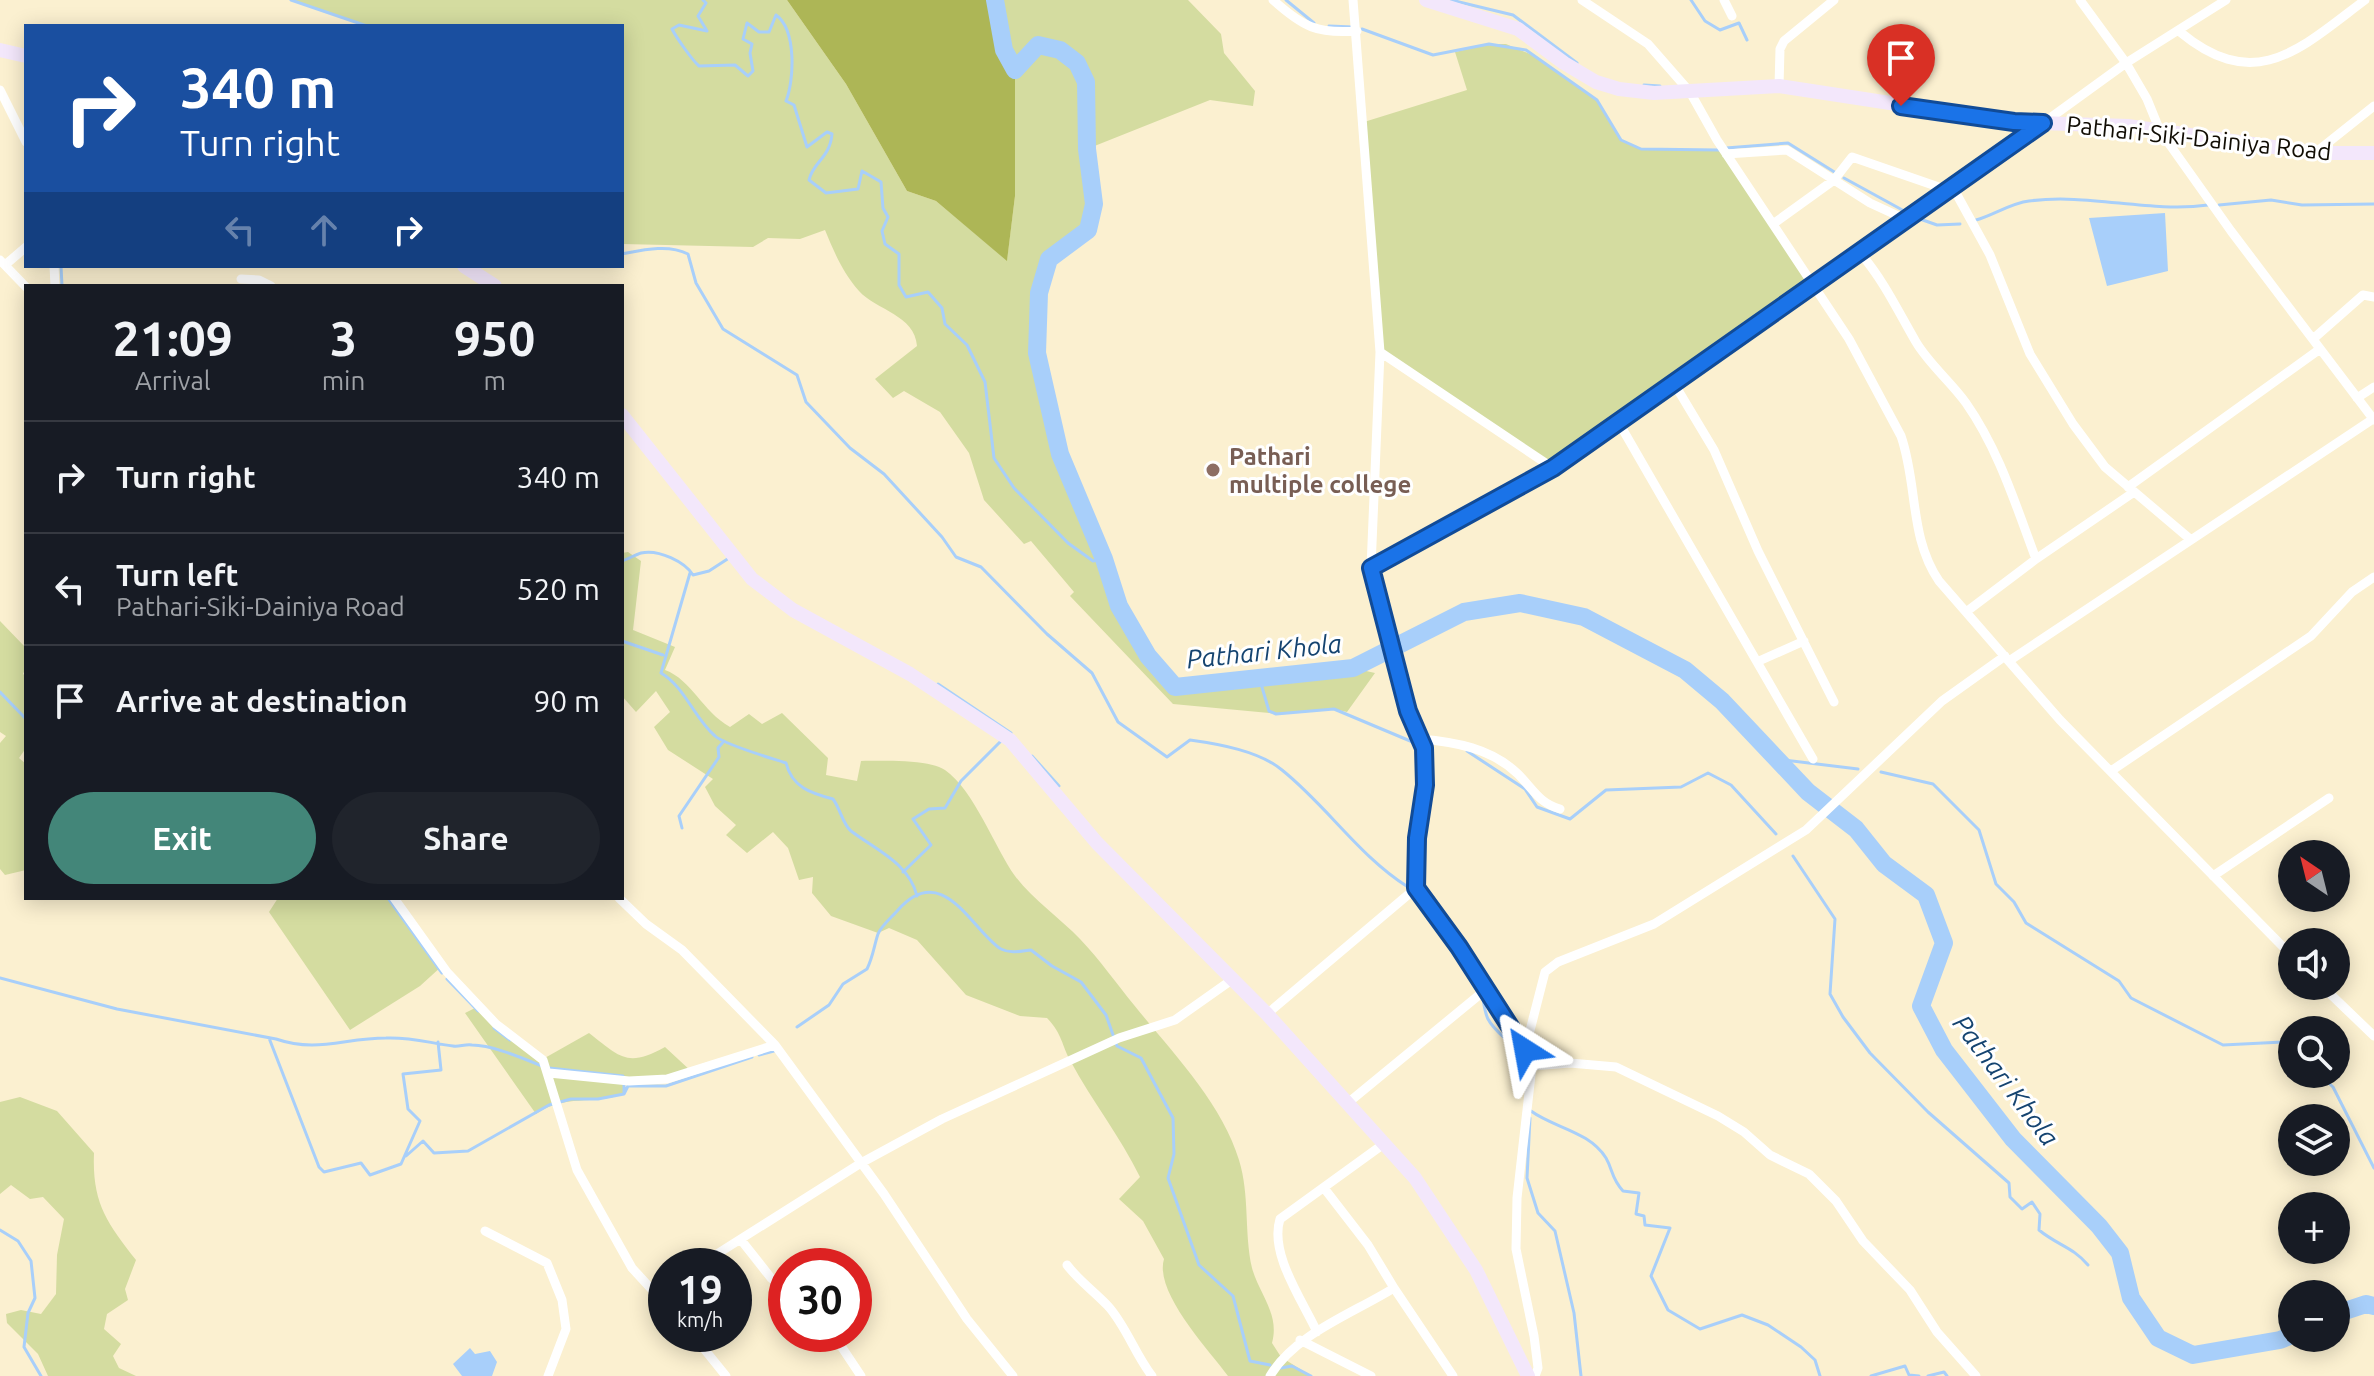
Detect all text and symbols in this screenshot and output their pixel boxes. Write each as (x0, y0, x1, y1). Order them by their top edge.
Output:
pin (1867, 24, 1935, 106)
icon: arrive (1879, 36, 1923, 80)
icon: right (48, 56, 152, 160)
text: 340 m (180, 56, 336, 119)
street label: Pathari-Siki-Dainiya Road (2065, 111, 2333, 165)
text: Turn right (180, 122, 340, 163)
icon: left (218, 208, 262, 252)
icon: ahead (302, 208, 346, 252)
icon: right (386, 208, 430, 252)
text: 21:09 (113, 311, 233, 365)
text: 3 (330, 311, 357, 365)
text: 950 (454, 311, 535, 365)
text: Arrival (135, 366, 211, 395)
text: min (322, 366, 365, 395)
text: m (483, 366, 506, 395)
place label: Pathari multiple college (1229, 443, 1411, 498)
icon: right (48, 455, 92, 499)
text: Turn right (116, 460, 256, 494)
text: 340 m (516, 460, 600, 494)
marker: Pathari multiple college (1204, 461, 1222, 479)
text: Turn left (116, 558, 238, 592)
icon: left (48, 567, 92, 611)
text: 520 m (516, 572, 600, 606)
text: Pathari-Siki-Dainiya Road (116, 592, 405, 621)
water label: Pathari Khola (1185, 628, 1343, 674)
icon: arrive (48, 679, 92, 723)
text: Arrive at destination (116, 684, 408, 718)
text: 90 m (533, 684, 600, 718)
button: Exit (48, 792, 316, 884)
button: Share (332, 792, 600, 884)
north arrow (2278, 840, 2350, 912)
map controls (2278, 840, 2350, 1352)
button: sound (2278, 928, 2350, 1000)
position arrow (1483, 1008, 1567, 1092)
water label: Pathari Khola (1947, 1009, 2065, 1151)
button: search (2278, 1016, 2350, 1088)
button: layers (2278, 1104, 2350, 1176)
button: + (2278, 1192, 2350, 1264)
speed limit sign: 30 (768, 1248, 872, 1352)
text: 19 (677, 1267, 723, 1312)
button: − (2278, 1280, 2350, 1352)
text: km/h (677, 1308, 723, 1331)

